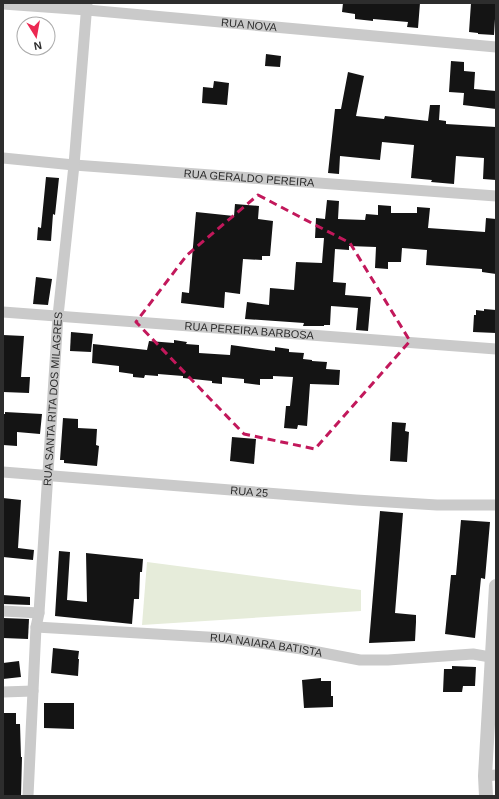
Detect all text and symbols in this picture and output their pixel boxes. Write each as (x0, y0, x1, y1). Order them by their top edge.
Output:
north arrow (16, 16, 56, 56)
street label: RUA NOVA (221, 16, 278, 33)
text: N (33, 39, 43, 52)
street label: RUA GERALDO PEREIRA (183, 167, 316, 189)
street label: RUA SANTA RITA DOS MILAGRES (41, 311, 64, 486)
street label: RUA PEREIRA BARBOSA (184, 320, 315, 341)
street label: RUA 25 (230, 484, 269, 499)
street label: RUA NAIARA BATISTA (210, 631, 324, 659)

